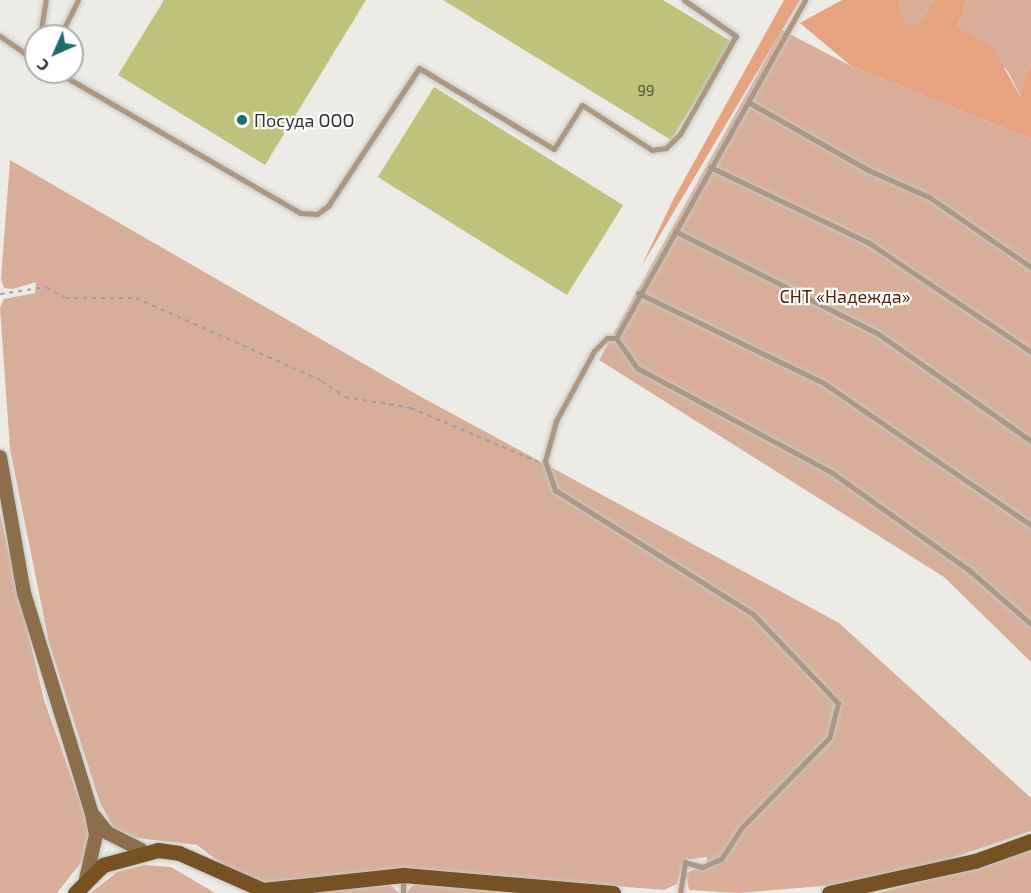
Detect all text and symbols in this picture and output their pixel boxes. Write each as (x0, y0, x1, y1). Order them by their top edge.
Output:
north arrow (24, 24, 84, 84)
text: С (32, 56, 52, 76)
house number: 99 (637, 82, 655, 100)
place label: Посуда ООО (254, 109, 355, 131)
marker: Посуда ООО (235, 113, 249, 127)
park label: СНТ «Надежда» (780, 285, 910, 307)

